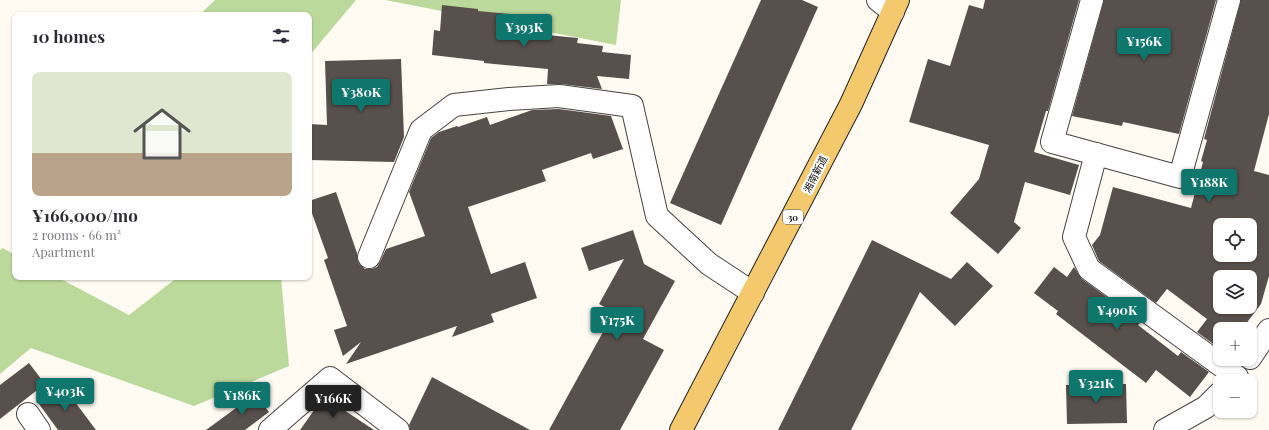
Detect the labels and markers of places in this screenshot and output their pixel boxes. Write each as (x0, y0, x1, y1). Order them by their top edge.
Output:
pin: ¥393K (496, 14, 552, 48)
pin: ¥156K (1116, 28, 1172, 62)
pin: ¥380K (333, 79, 389, 113)
pin: ¥188K (1181, 169, 1237, 203)
pin: ¥490K (1089, 297, 1145, 331)
pin: ¥175K (589, 307, 645, 341)
pin: ¥321K (1068, 370, 1124, 404)
pin: ¥403K (37, 378, 93, 412)
pin: ¥186K (214, 382, 270, 416)
pin: ¥166K (305, 385, 361, 419)

